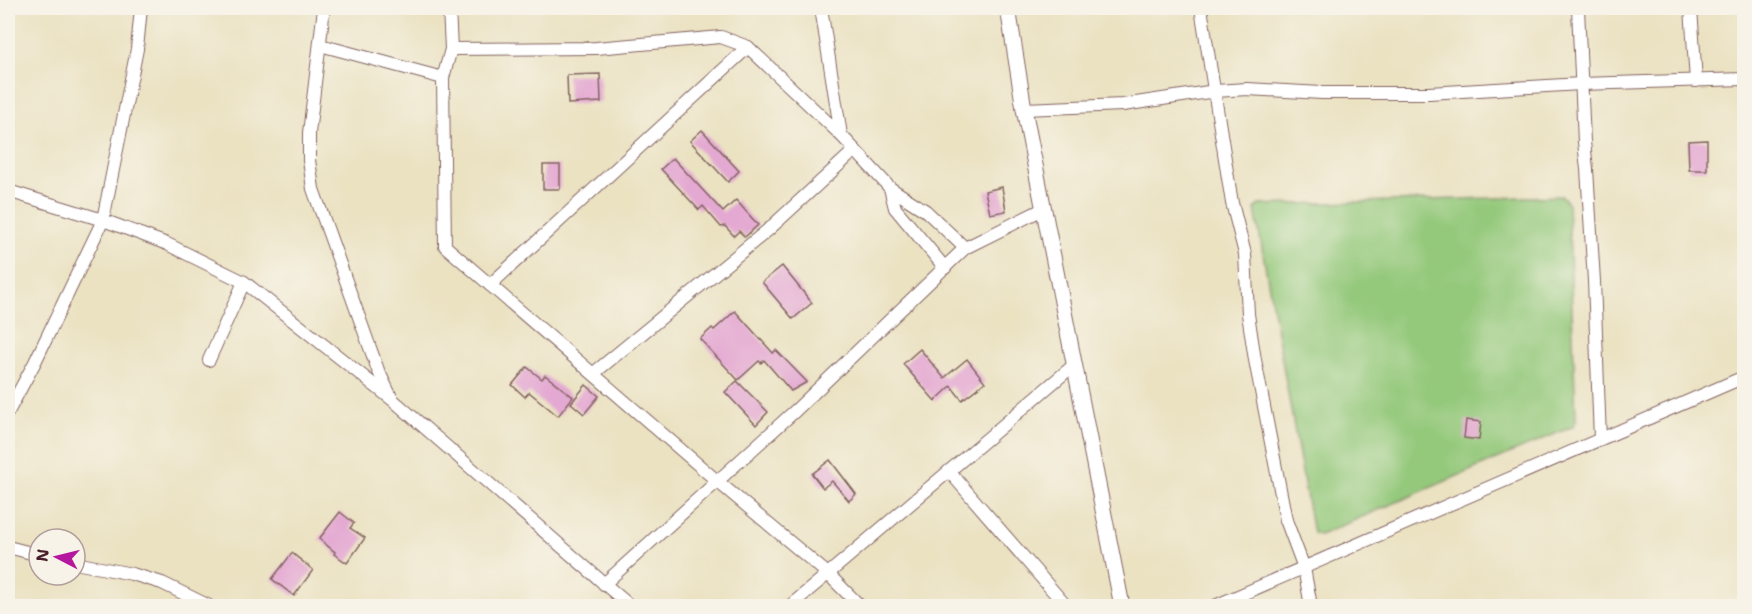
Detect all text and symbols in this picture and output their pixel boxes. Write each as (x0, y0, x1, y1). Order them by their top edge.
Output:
north arrow (27, 527, 87, 587)
text: N (31, 548, 54, 563)

